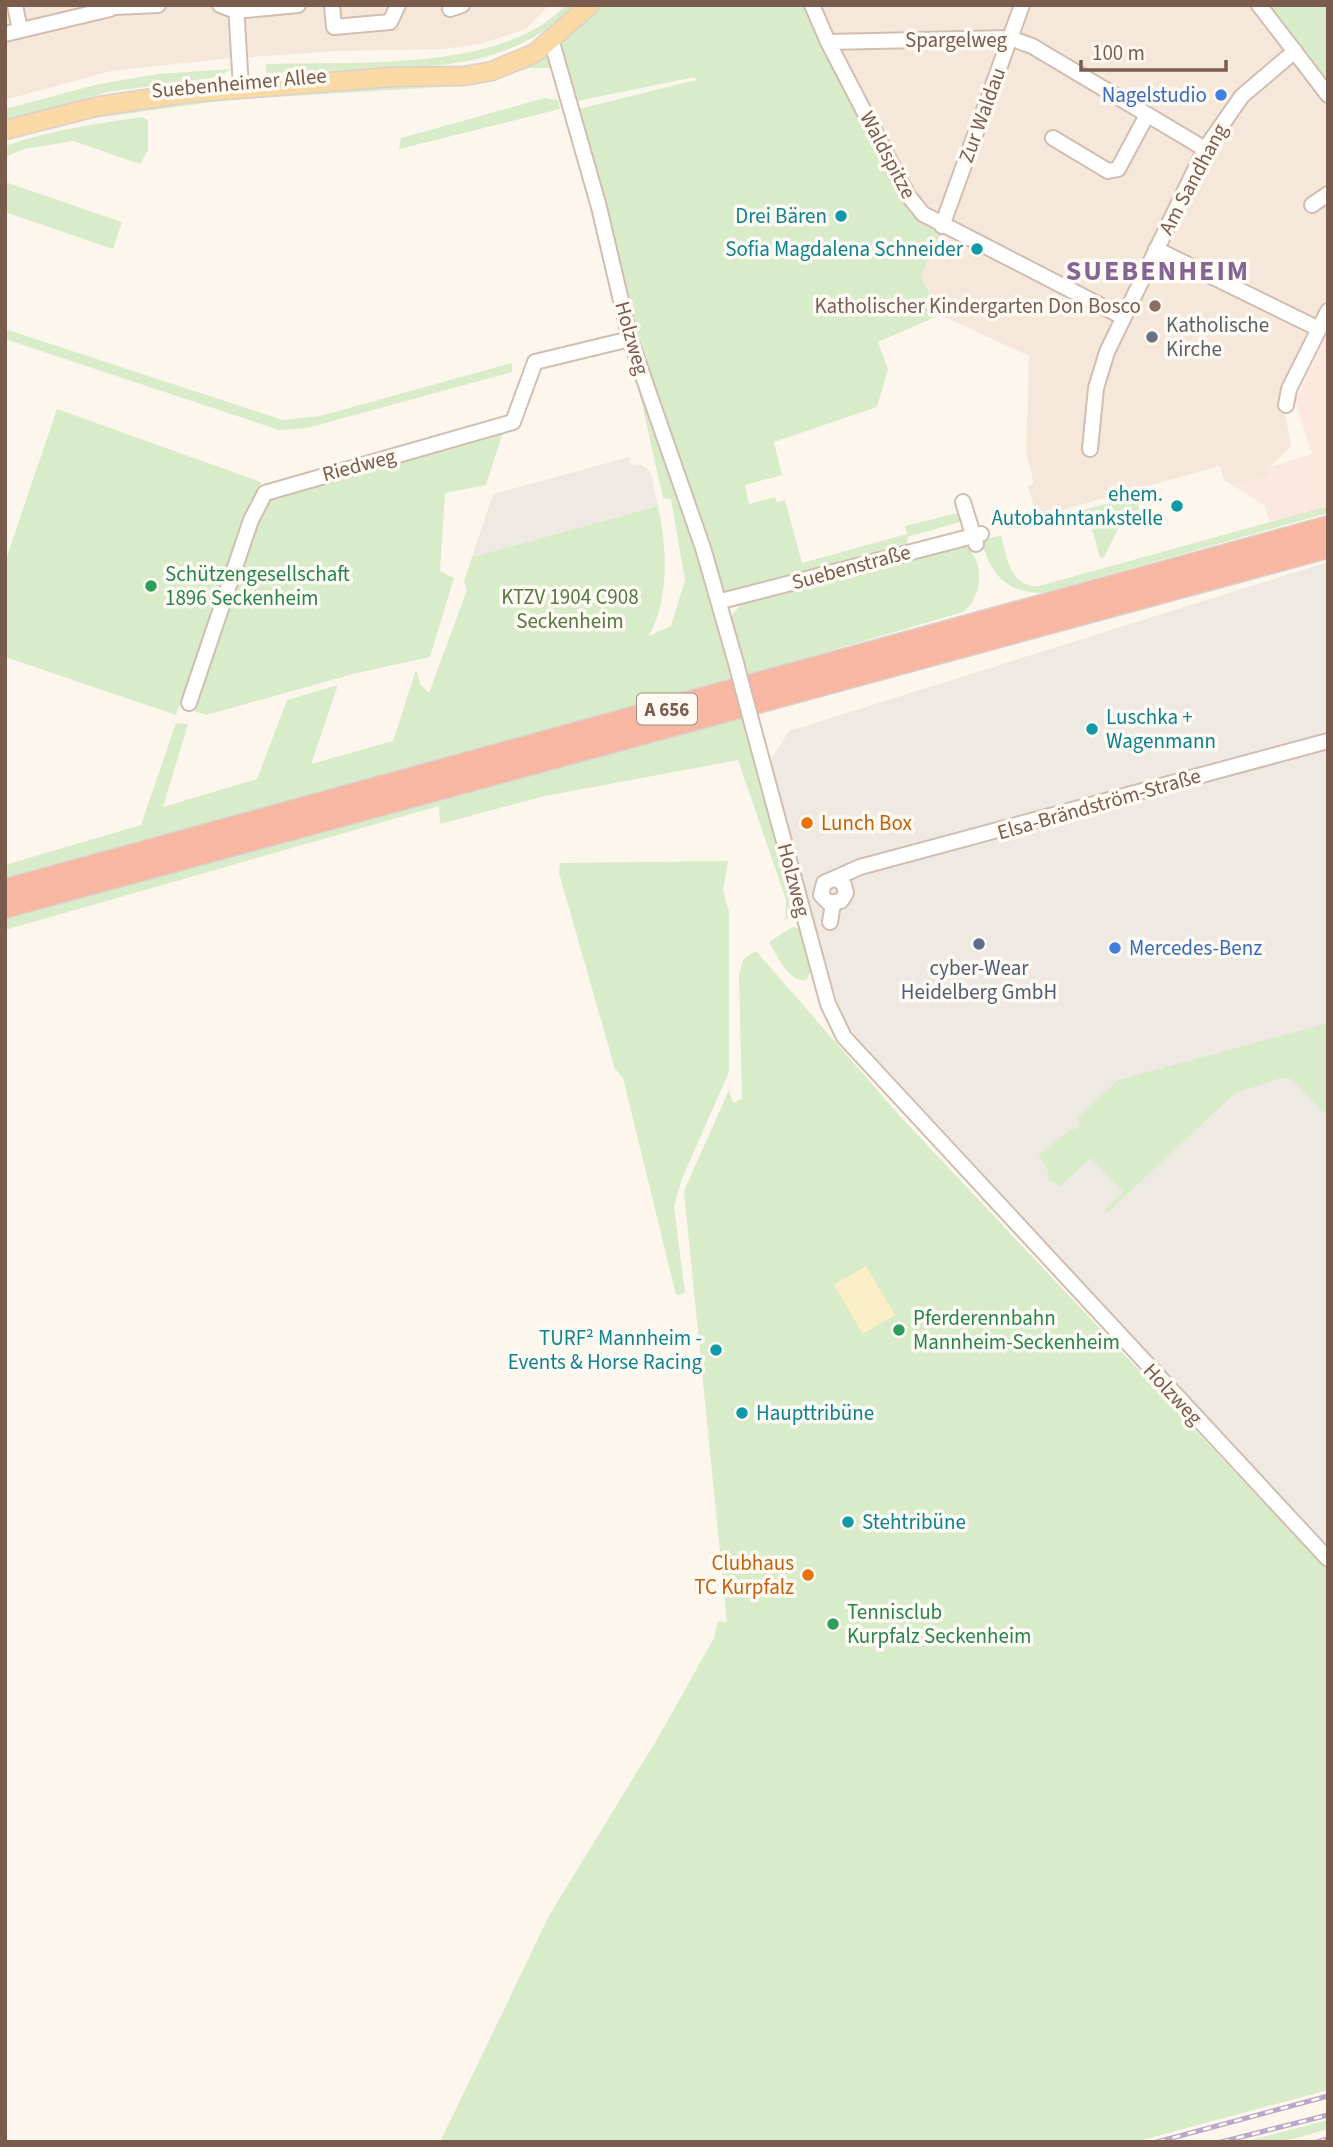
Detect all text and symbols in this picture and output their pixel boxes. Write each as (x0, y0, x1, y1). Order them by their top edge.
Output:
street label: Spargelweg (905, 25, 1007, 55)
scale bar (1081, 28, 1226, 72)
text: 100 m (1092, 38, 1145, 68)
street label: Suebenheimer Allee (150, 60, 328, 106)
street label: Zur Waldau (951, 63, 1013, 167)
place label: Nagelstudio (1102, 80, 1207, 110)
marker: Nagelstudio (1213, 87, 1229, 103)
street label: Waldspitze (852, 106, 924, 204)
street label: Am Sandhang (1151, 118, 1235, 240)
place label: Drei Bären (735, 201, 827, 231)
marker: Drei Bären (833, 208, 849, 224)
place label: Sofia Magdalena Schneider (725, 234, 964, 264)
marker: Sofia Magdalena Schneider (969, 241, 985, 257)
district label: SUEBENHEIM (1066, 251, 1250, 291)
place label: Katholischer Kindergarten Don Bosco (814, 291, 1141, 321)
street label: Holzweg (607, 298, 657, 379)
marker: Katholischer Kindergarten Don Bosco (1147, 298, 1163, 314)
place label: Katholische Kirche (1166, 310, 1269, 364)
marker: Katholische Kirche (1144, 329, 1160, 345)
street label: Riedweg (319, 441, 400, 489)
place label: ehem. Autobahntankstelle (991, 479, 1163, 533)
marker: ehem. Autobahntankstelle (1169, 498, 1185, 514)
street label: Suebenstraße (788, 537, 914, 597)
place label: Schützengesellschaft 1896 Seckenheim (165, 559, 350, 613)
marker: Schützengesellschaft 1896 Seckenheim (143, 578, 159, 594)
park label: KTZV 1904 C908 Seckenheim (501, 582, 639, 636)
road number: A 656 (637, 694, 697, 724)
place label: Luschka + Wagenmann (1106, 702, 1216, 756)
marker: Luschka + Wagenmann (1084, 721, 1100, 737)
street label: Elsa-Brändström-Straße (994, 761, 1204, 847)
place label: Lunch Box (821, 808, 912, 838)
marker: Lunch Box (799, 815, 815, 831)
street label: Holzweg (770, 840, 818, 921)
place label: Mercedes-Benz (1129, 933, 1262, 963)
marker: cyber-Wear Heidelberg GmbH (971, 936, 987, 952)
marker: Mercedes-Benz (1107, 940, 1123, 956)
place label: cyber-Wear Heidelberg GmbH (901, 953, 1057, 1007)
place label: Pferderennbahn Mannheim-Seckenheim (913, 1303, 1120, 1357)
marker: Pferderennbahn Mannheim-Seckenheim (891, 1322, 907, 1338)
place label: TURF² Mannheim - Events & Horse Racing (508, 1323, 702, 1377)
marker: TURF² Mannheim - Events & Horse Racing (708, 1342, 724, 1358)
street label: Holzweg (1136, 1356, 1210, 1432)
place label: Haupttribüne (756, 1398, 874, 1428)
marker: Haupttribüne (734, 1405, 750, 1421)
place label: Stehtribüne (862, 1507, 966, 1537)
marker: Stehtribüne (840, 1514, 856, 1530)
place label: Clubhaus TC Kurpfalz (694, 1548, 794, 1602)
marker: Clubhaus TC Kurpfalz (800, 1567, 816, 1583)
place label: Tennisclub Kurpfalz Seckenheim (847, 1597, 1032, 1651)
marker: Tennisclub Kurpfalz Seckenheim (825, 1616, 841, 1632)

